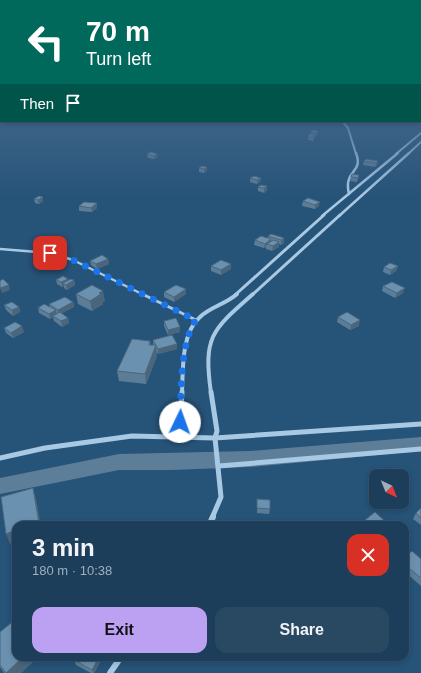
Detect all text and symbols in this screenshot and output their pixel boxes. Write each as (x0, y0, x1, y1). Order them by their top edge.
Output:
icon: left (20, 16, 72, 68)
text: 70 m (86, 16, 150, 47)
text: Turn left (86, 49, 151, 69)
icon: arrive (62, 92, 84, 114)
text: Then (20, 95, 54, 112)
pin (33, 236, 67, 270)
icon: arrive (39, 242, 61, 264)
position arrow (159, 401, 201, 443)
north arrow (369, 469, 409, 509)
map controls (369, 469, 409, 509)
text: 3 min (32, 534, 95, 561)
button: close (347, 534, 389, 576)
text: 180 m · 10:38 (32, 563, 112, 578)
button: Exit (32, 607, 207, 653)
button: Share (215, 607, 389, 653)

